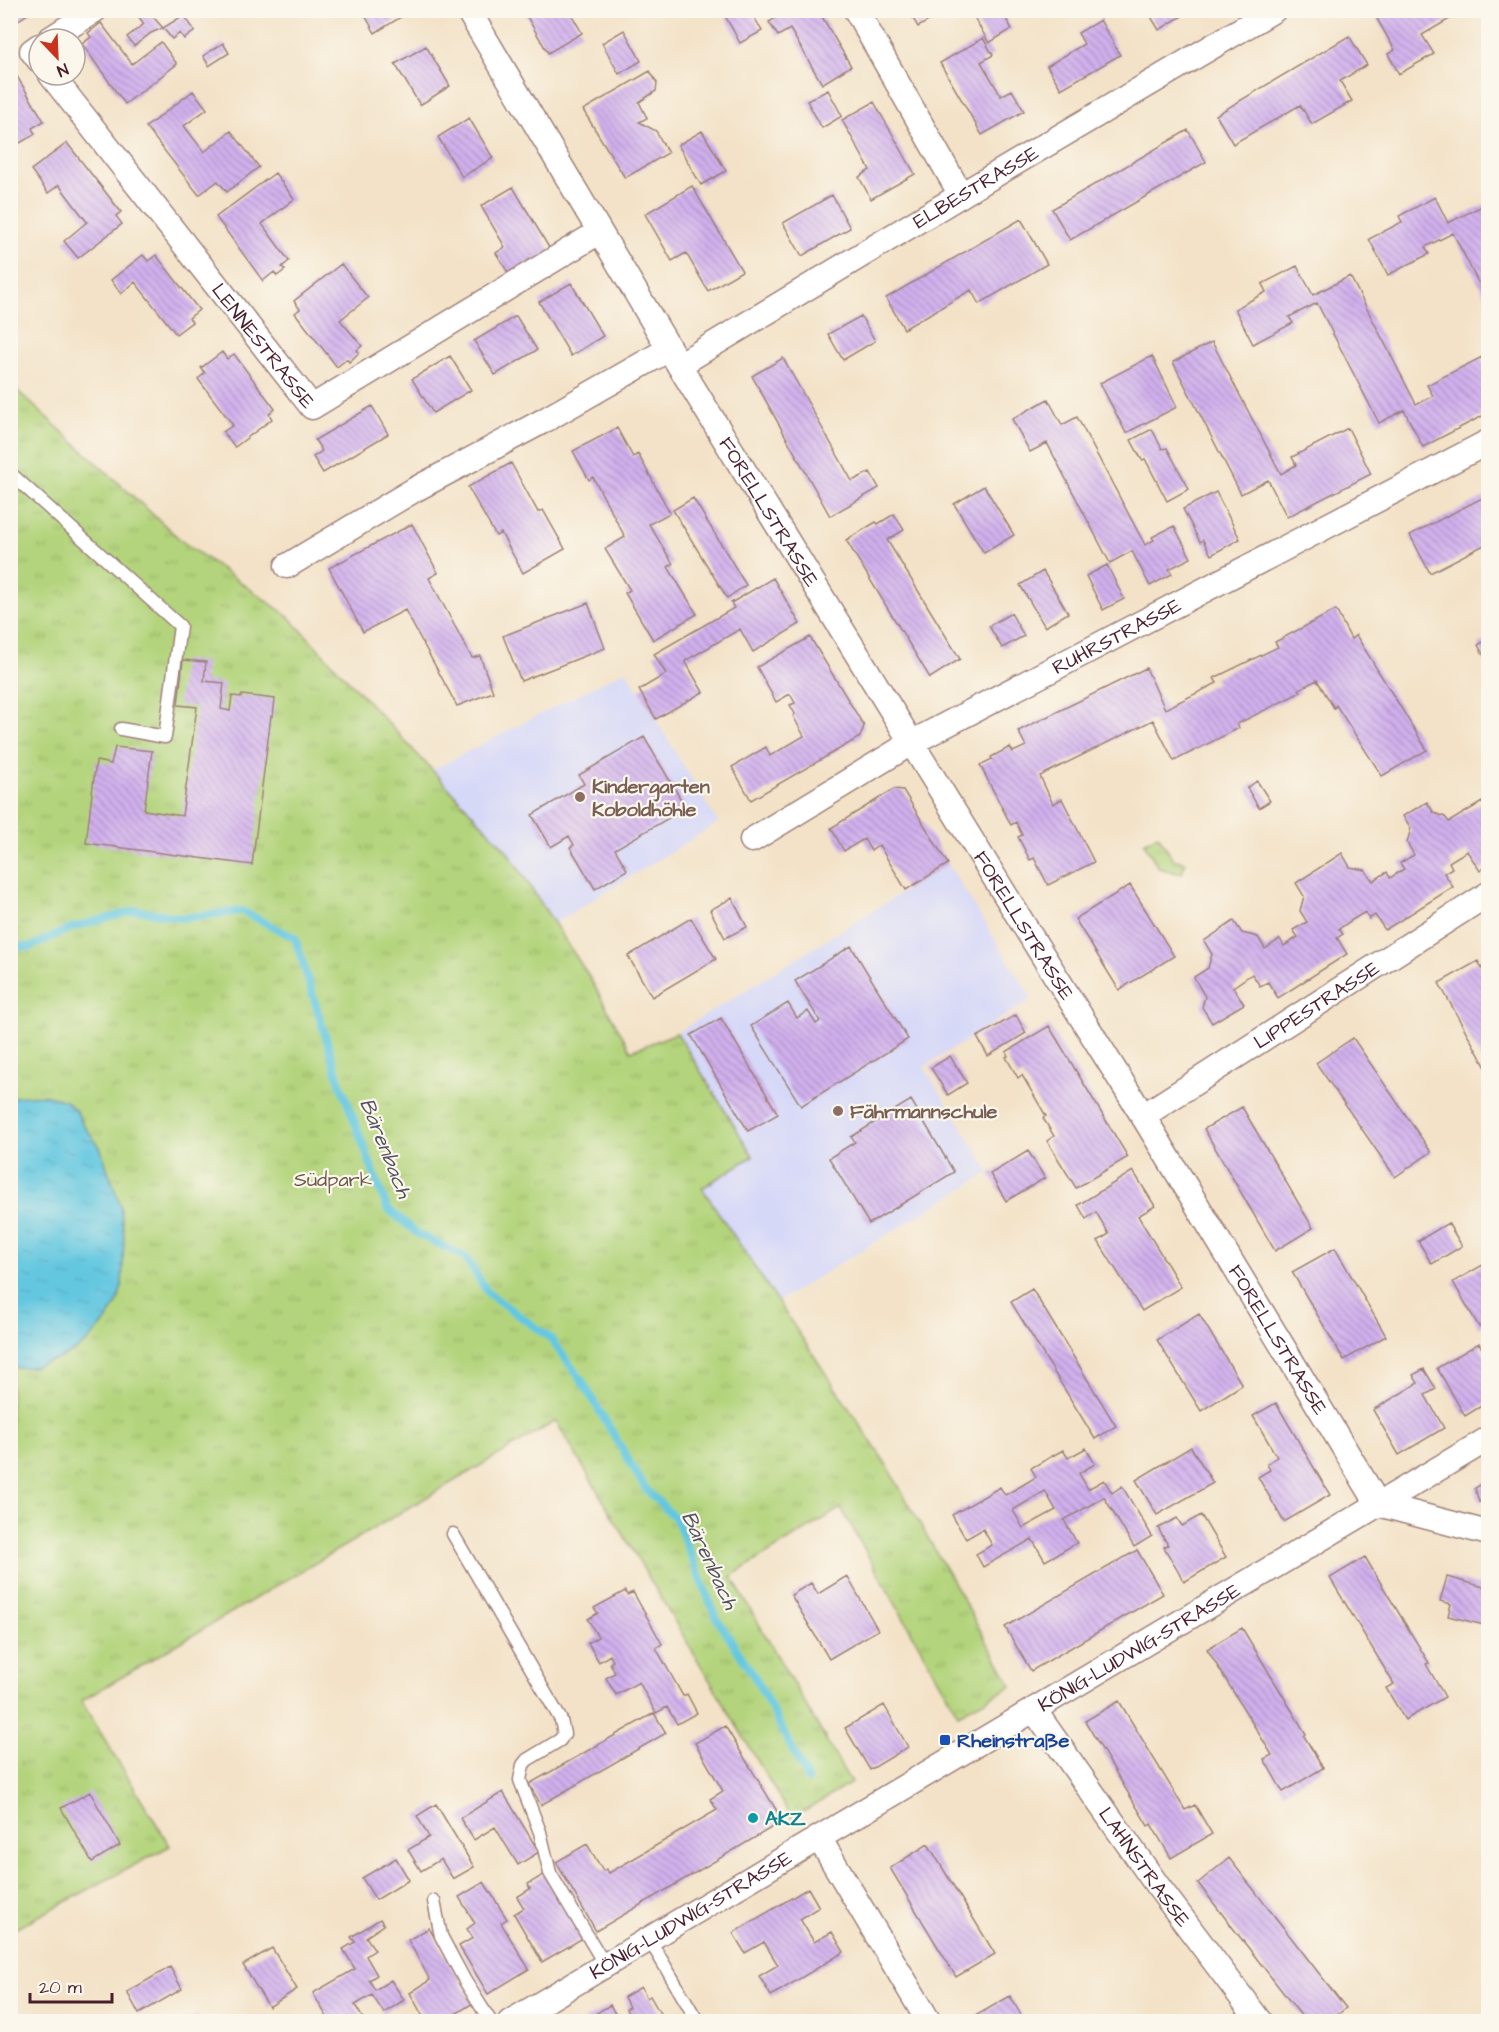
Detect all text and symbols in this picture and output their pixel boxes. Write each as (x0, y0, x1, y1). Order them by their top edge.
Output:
north arrow (27, 27, 87, 87)
text: N (54, 58, 71, 82)
street label: ELBESTRASSE (908, 139, 1044, 236)
street label: LENNESTRASSE (205, 277, 321, 415)
street label: FORELLSTRASSE (712, 432, 825, 592)
street label: RUHRSTRASSE (1048, 591, 1186, 682)
place label: Kindergarten Koboldhöhle (592, 773, 710, 824)
marker: Kindergarten Koboldhöhle (573, 790, 587, 804)
street label: FORELLSTRASSE (966, 846, 1080, 1006)
street label: LIPPESTRASSE (1249, 954, 1385, 1056)
water label: Bärenbach (352, 1094, 419, 1204)
place label: Fährmannschule (850, 1098, 998, 1126)
marker: Fährmannschule (831, 1104, 845, 1118)
park label: Südpark (294, 1166, 372, 1194)
street label: FORELLSTRASSE (1221, 1260, 1334, 1421)
water label: Bärenbach (674, 1506, 746, 1615)
street label: KÖNIG-LUDWIG-STRASSE (1033, 1577, 1246, 1719)
place label: Rheinstraße (957, 1727, 1070, 1755)
marker: Rheinstraße (938, 1733, 952, 1747)
street label: LAHNSTRASSE (1092, 1802, 1197, 1933)
place label: AKZ (765, 1805, 806, 1833)
marker: AKZ (746, 1811, 760, 1825)
street label: KÖNIG-LUDWIG-STRASSE (584, 1844, 797, 1987)
scale bar (30, 1966, 112, 2004)
text: 20 m (39, 1975, 82, 2000)

